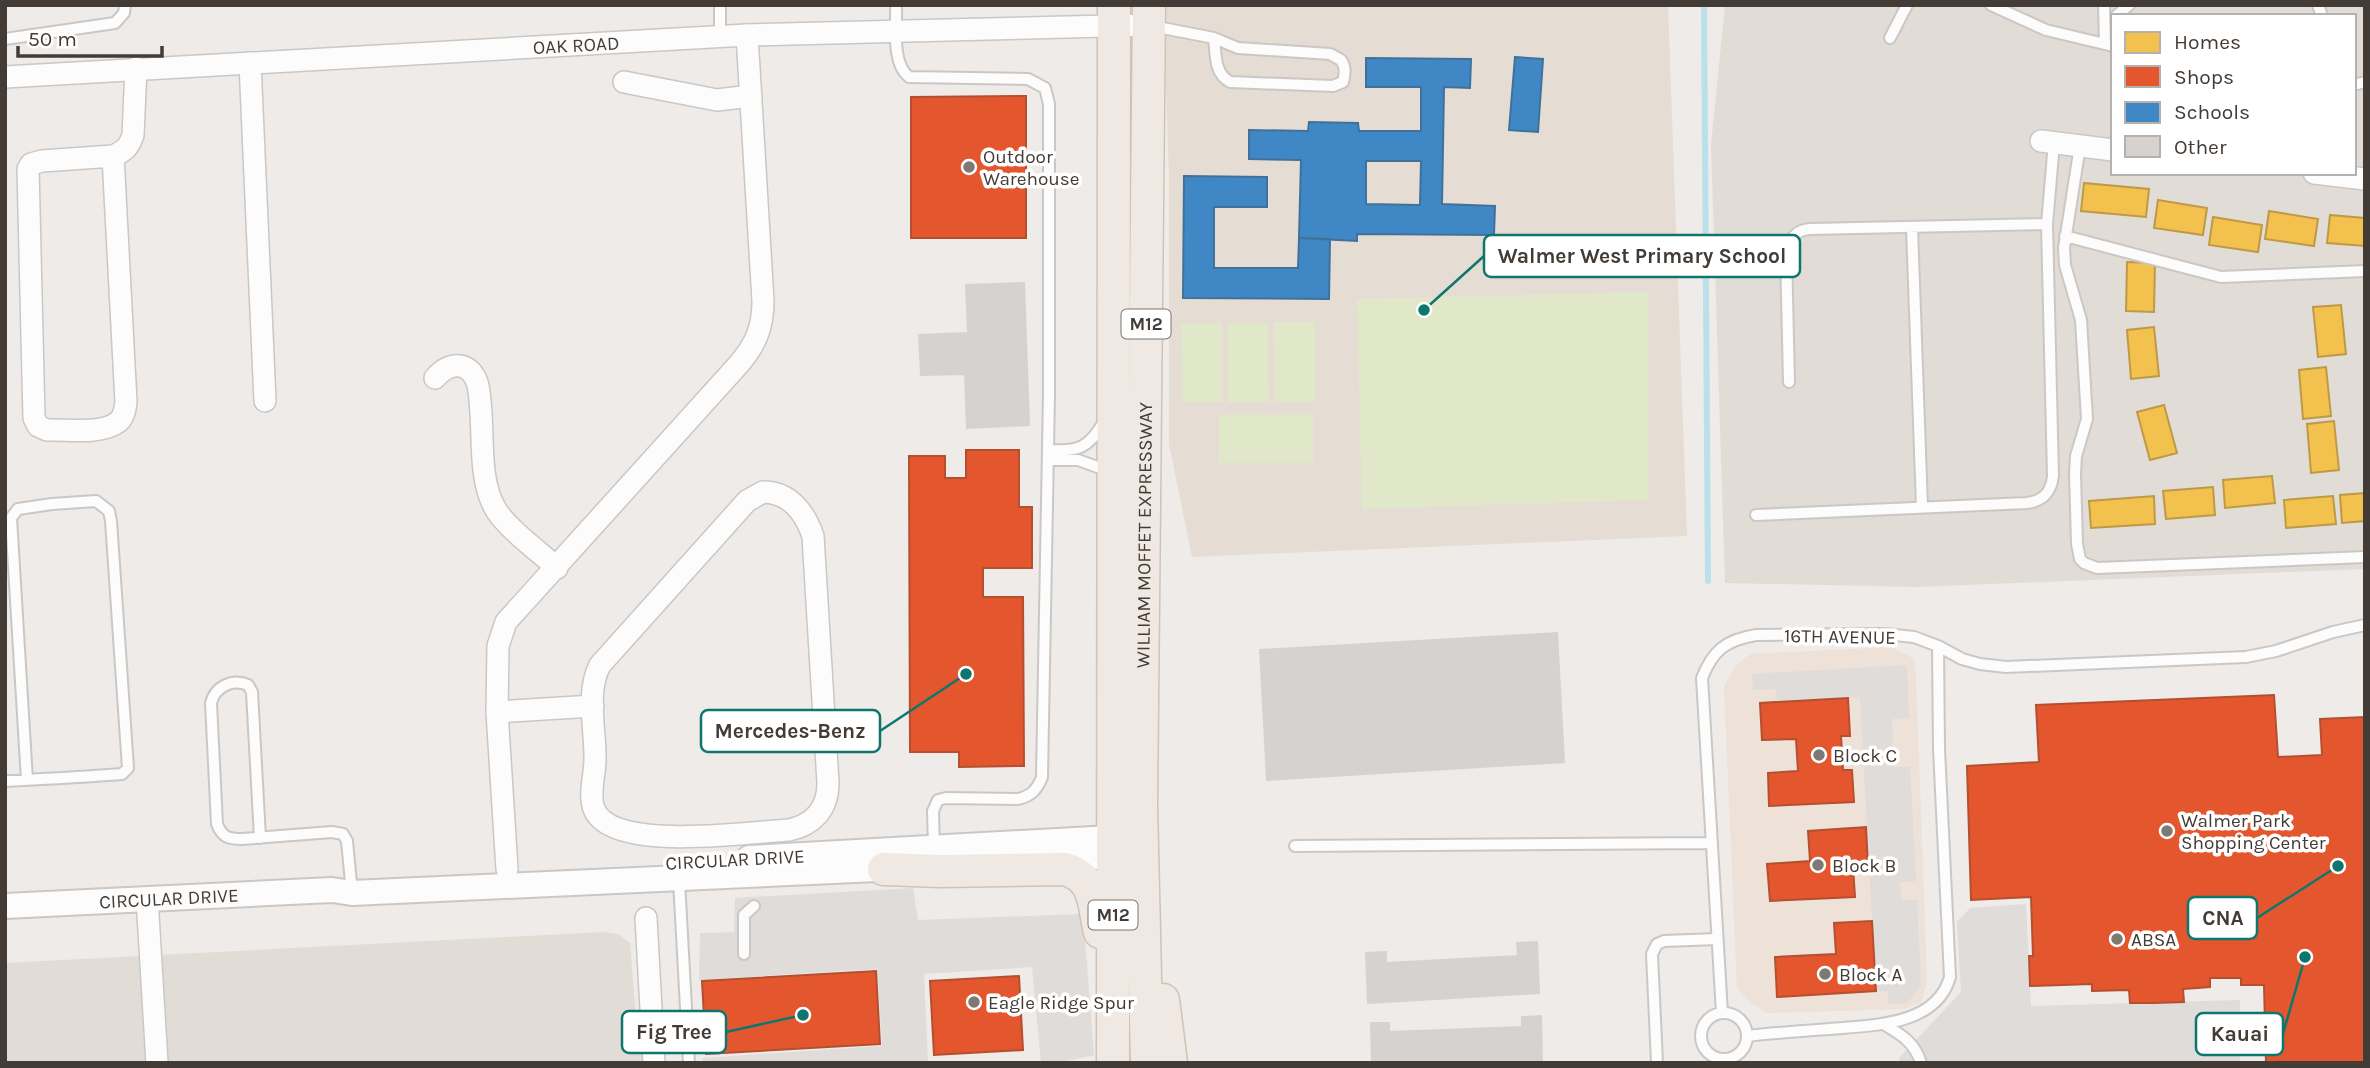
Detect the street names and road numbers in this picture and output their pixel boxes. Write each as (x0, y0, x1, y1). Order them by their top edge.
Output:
street label: OAK ROAD (532, 32, 620, 59)
road number: M12 (1122, 310, 1170, 338)
street label: WILLIAM MOFFET EXPRESSWAY (1132, 401, 1157, 668)
street label: 16TH AVENUE (1784, 625, 1896, 649)
street label: CIRCULAR DRIVE (665, 845, 805, 875)
street label: CIRCULAR DRIVE (99, 885, 239, 913)
road number: M12 (1088, 900, 1138, 930)

